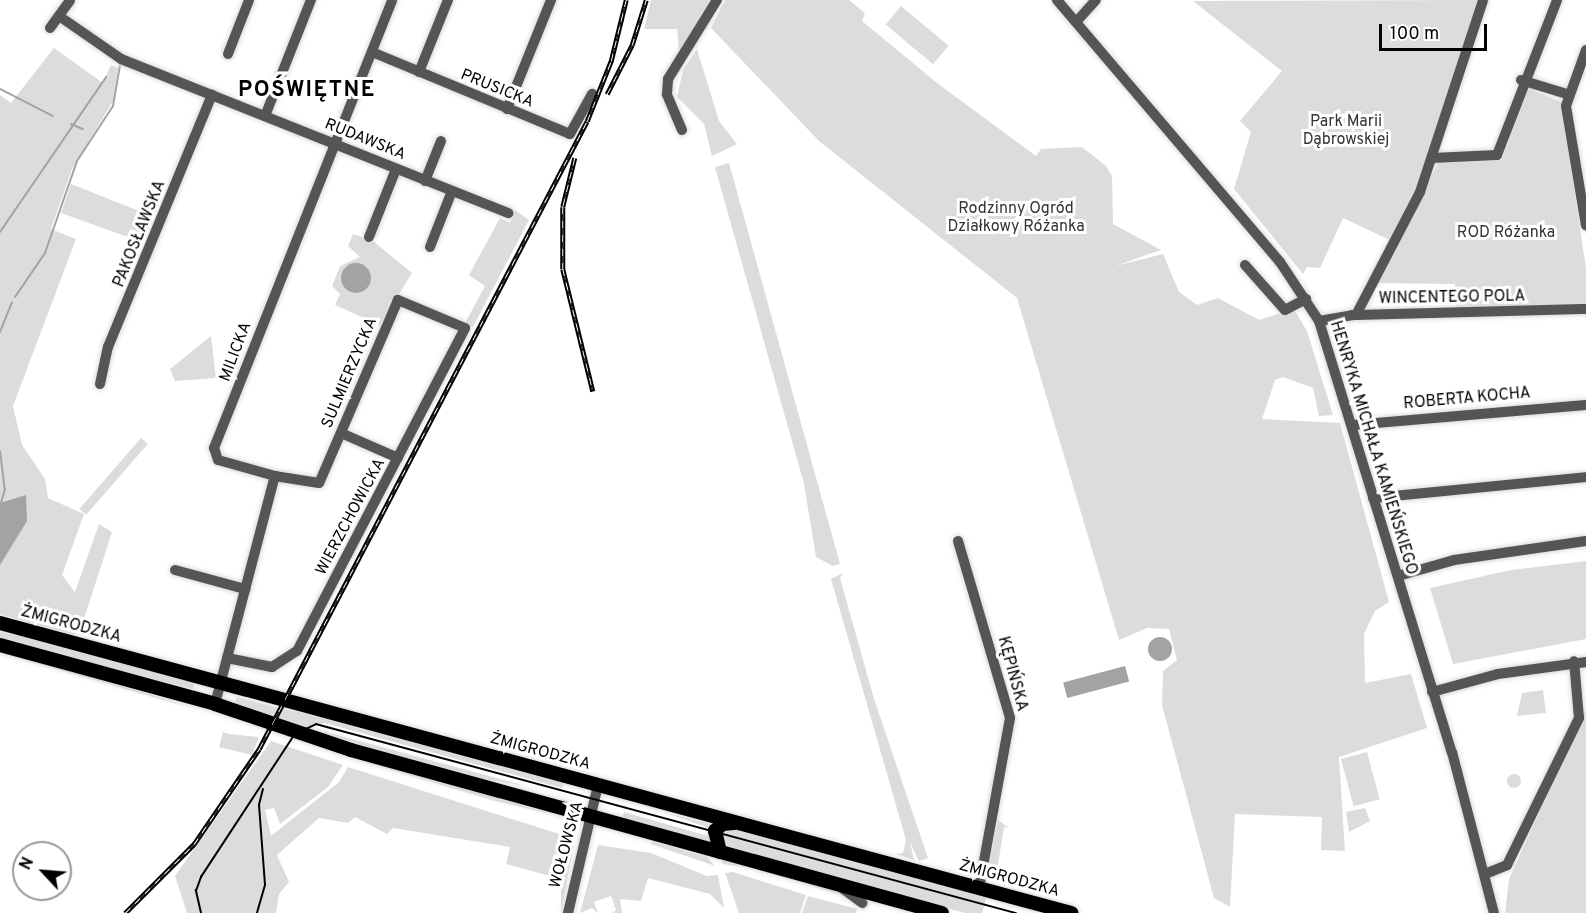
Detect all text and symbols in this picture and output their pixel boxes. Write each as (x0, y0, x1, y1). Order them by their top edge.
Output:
scale bar (1382, 12, 1490, 50)
text: 100 m (1390, 23, 1439, 46)
street label: PRUSICKA (458, 66, 536, 112)
district label: POŚWIĘTNE (238, 78, 376, 104)
park label: Park Marii Dąbrowskiej (1303, 112, 1389, 150)
street label: RUDAWSKA (322, 115, 408, 165)
street label: PAKOSŁAWSKA (110, 178, 170, 290)
park label: Rodzinny Ogród Działkowy Różanka (947, 199, 1085, 237)
park label: ROD Różanka (1457, 223, 1555, 243)
street label: WINCENTEGO POLA (1379, 287, 1525, 309)
street label: SULMIERZYCKA (318, 315, 382, 431)
street label: HENRYKA MICHAŁA KAMIEŃSKIEGO (1325, 318, 1421, 578)
street label: MILICKA (216, 319, 256, 385)
street label: ROBERTA KOCHA (1402, 384, 1532, 414)
street label: WIERZCHOWICKA (312, 455, 390, 579)
street label: ŻMIGRODZKA (19, 602, 123, 648)
street label: KĘPIŃSKA (993, 634, 1031, 714)
street label: ŻMIGRODZKA (488, 729, 592, 775)
street label: WOŁOWSKA (546, 799, 588, 891)
north arrow (12, 841, 72, 901)
text: N (16, 854, 39, 874)
street label: ŻMIGRODZKA (957, 856, 1061, 902)

